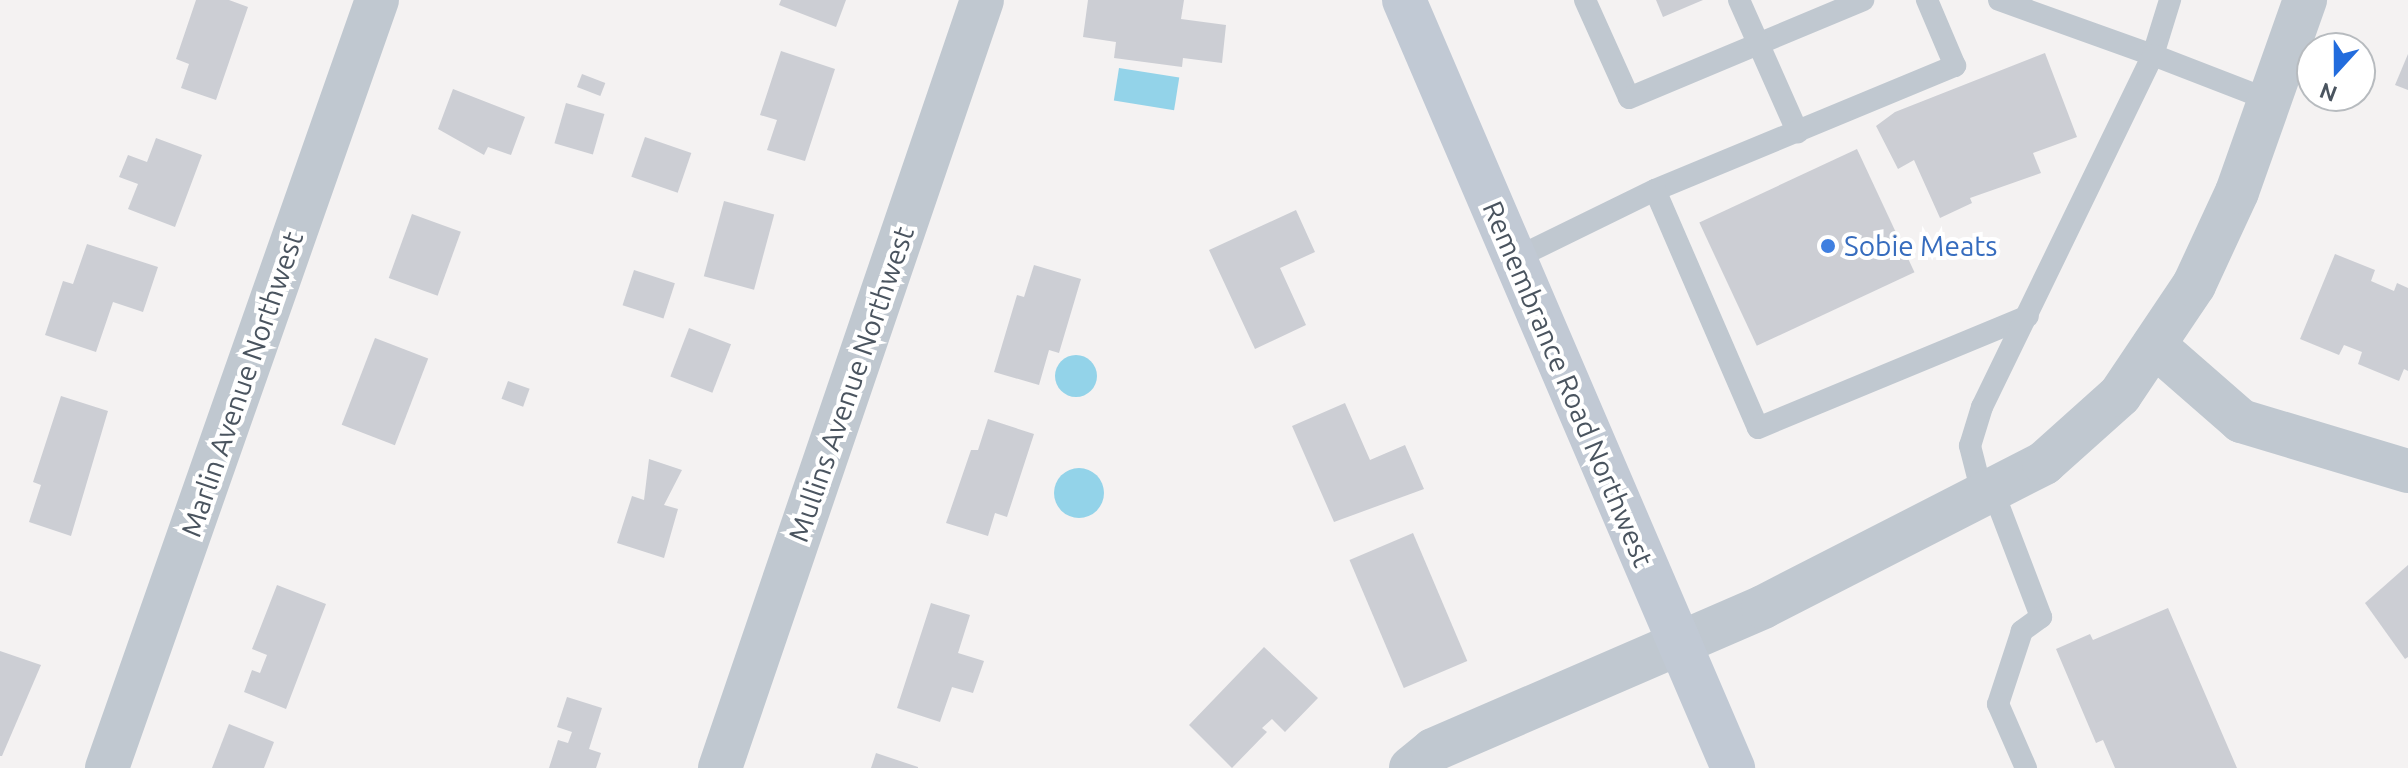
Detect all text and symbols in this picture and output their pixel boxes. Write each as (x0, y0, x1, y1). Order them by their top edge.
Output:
north arrow (2296, 32, 2376, 112)
text: N (2316, 78, 2340, 108)
street label: Remembrance Road Northwest (1476, 196, 1660, 572)
street label: Mullins Avenue Northwest (781, 222, 921, 546)
street label: Marlin Avenue Northwest (174, 227, 310, 541)
place label: Sobie Meats (1844, 229, 1997, 263)
marker: Sobie Meats (1819, 237, 1837, 255)

